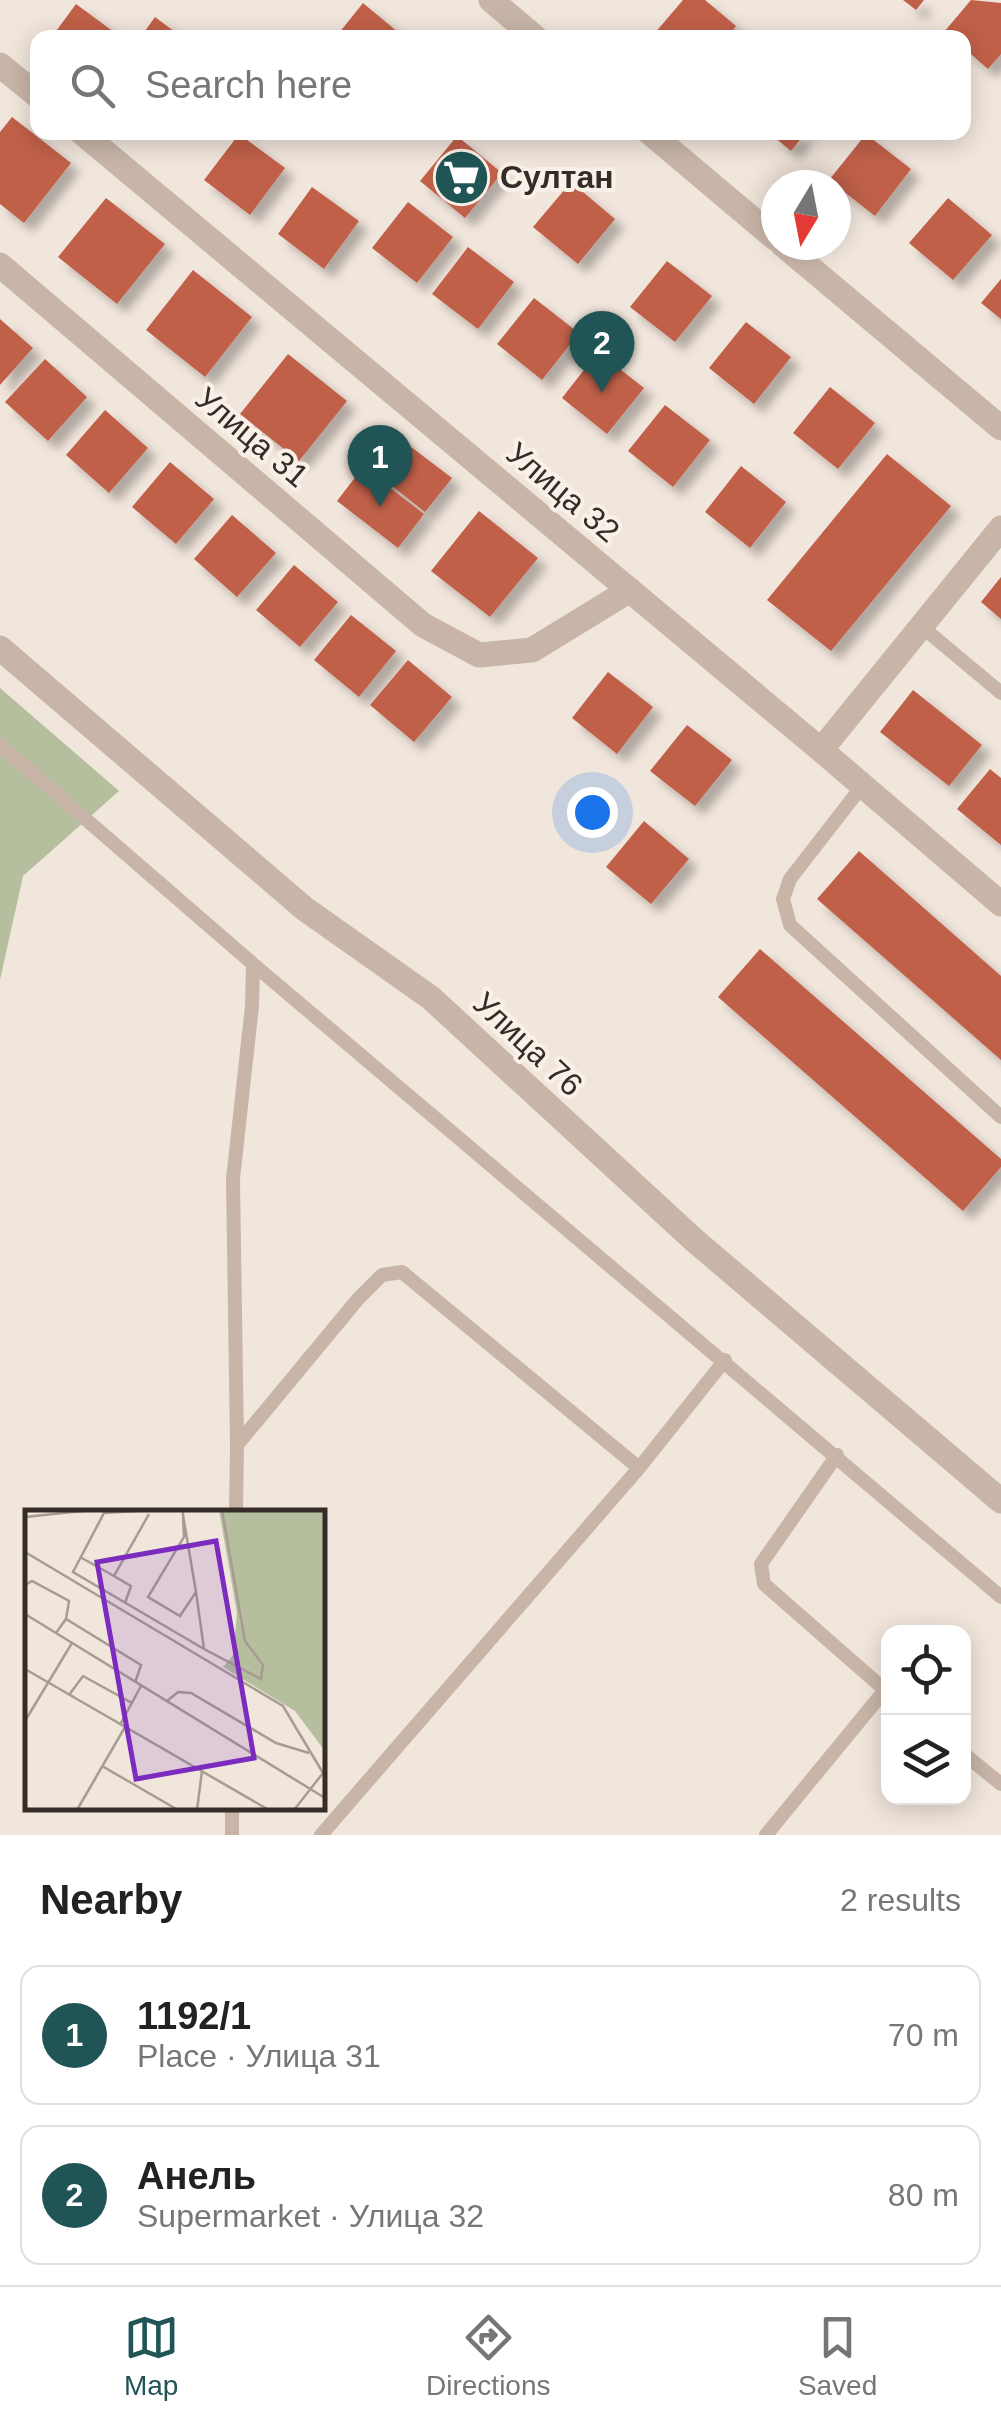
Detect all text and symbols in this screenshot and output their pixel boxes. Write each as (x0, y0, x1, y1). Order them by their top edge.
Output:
search box (30, 30, 971, 140)
icon: search (65, 58, 120, 113)
text: Search here (145, 64, 352, 106)
supermarket icon: Султан (431, 147, 491, 207)
place label: Султан (500, 159, 614, 195)
north arrow (761, 170, 851, 260)
pin: 2 (570, 310, 634, 393)
street label: Улица 31 (189, 380, 315, 494)
pin: 1 (348, 424, 412, 507)
street label: Улица 32 (500, 435, 626, 549)
your location (567, 787, 618, 838)
street label: Улица 76 (466, 985, 590, 1103)
inset map (25, 1510, 325, 1810)
map controls (881, 1625, 971, 1805)
button: locate (881, 1625, 971, 1715)
button: layers (881, 1715, 971, 1805)
text: Nearby (40, 1876, 182, 1923)
text: 2 results (840, 1882, 961, 1918)
text: 1192/1 (137, 1995, 251, 2037)
text: 1 (66, 2017, 83, 2053)
text: 70 m (888, 2017, 959, 2053)
text: Place · Улица 31 (137, 2038, 381, 2074)
text: Анель (137, 2155, 256, 2197)
text: 2 (66, 2177, 83, 2213)
text: 80 m (888, 2177, 959, 2213)
text: Supermarket · Улица 32 (137, 2198, 484, 2234)
tab: Map (124, 2310, 179, 2402)
tab: Directions (426, 2310, 551, 2402)
tab: Saved (798, 2310, 877, 2402)

